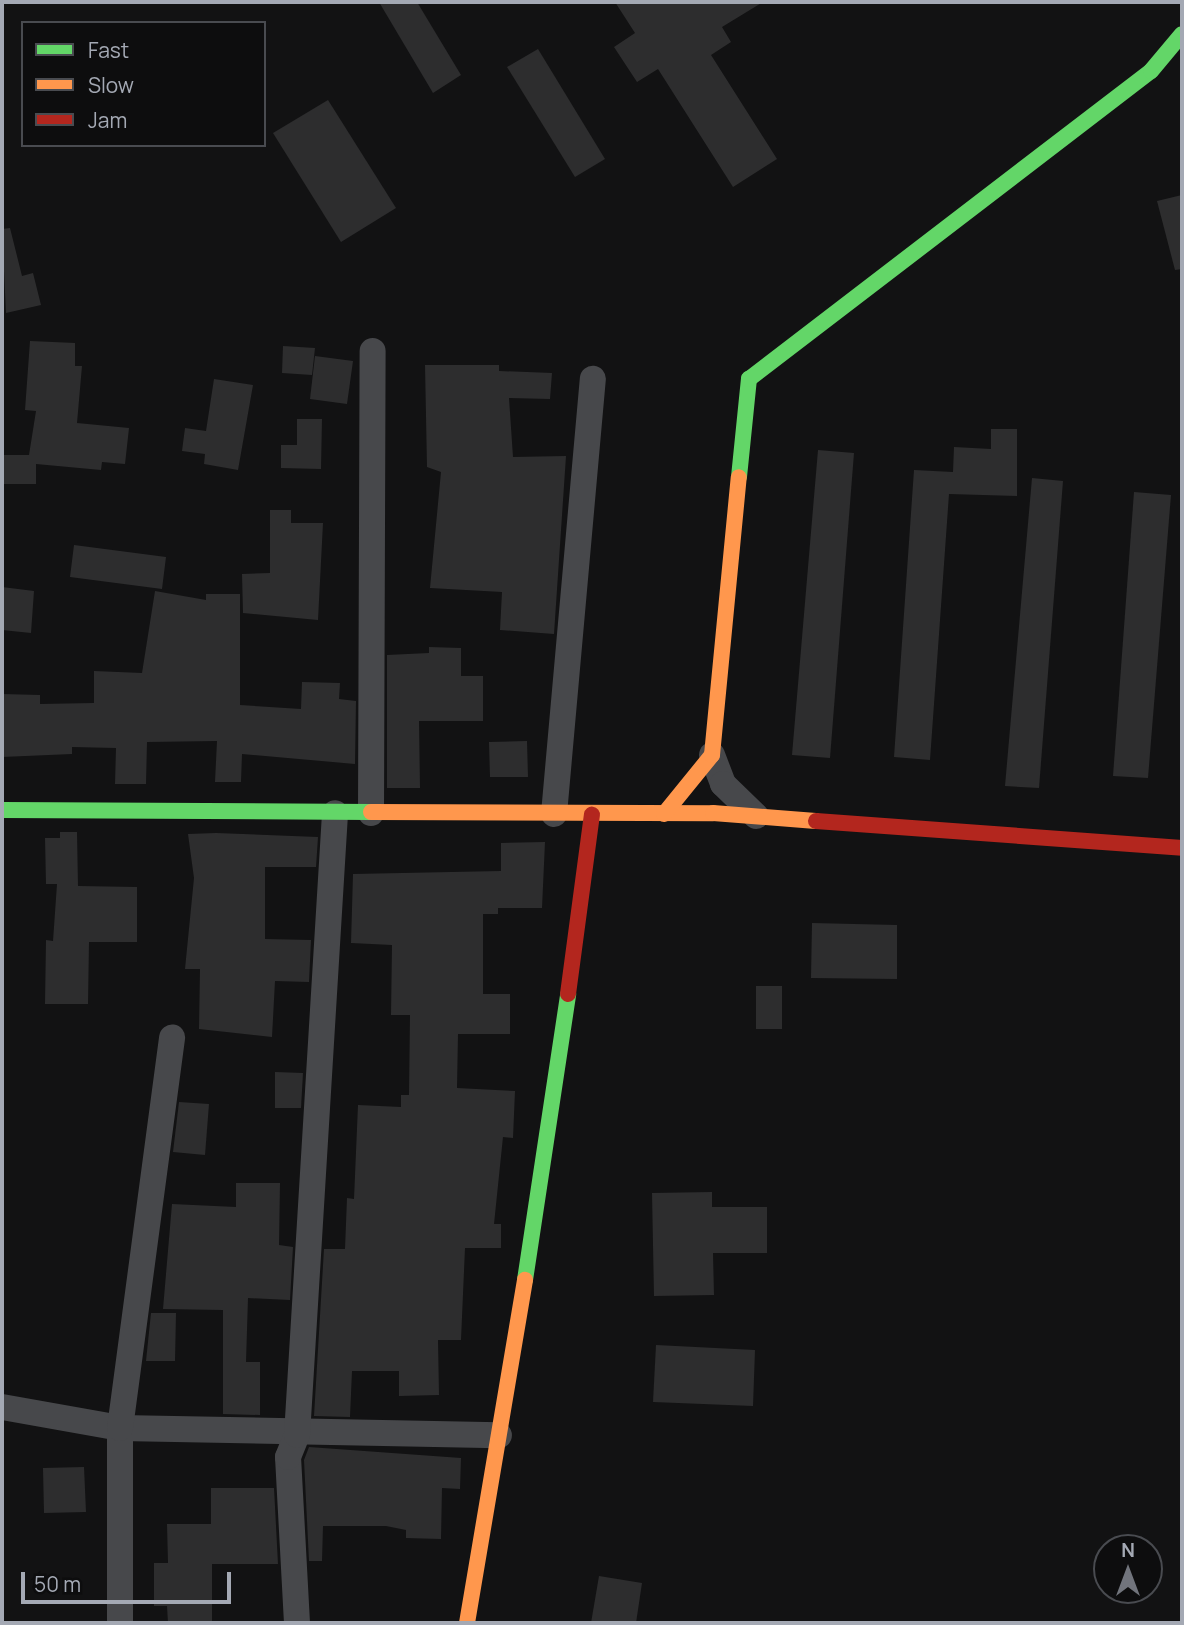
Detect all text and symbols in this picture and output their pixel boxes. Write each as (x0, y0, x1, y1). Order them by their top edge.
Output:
legend (21, 21, 266, 147)
text: Fast (88, 36, 129, 64)
text: Slow (88, 71, 134, 99)
text: Jam (88, 106, 127, 134)
north arrow (1093, 1534, 1163, 1604)
text: N (1121, 1537, 1135, 1563)
scale bar (24, 1558, 234, 1602)
text: 50 m (34, 1570, 81, 1598)

